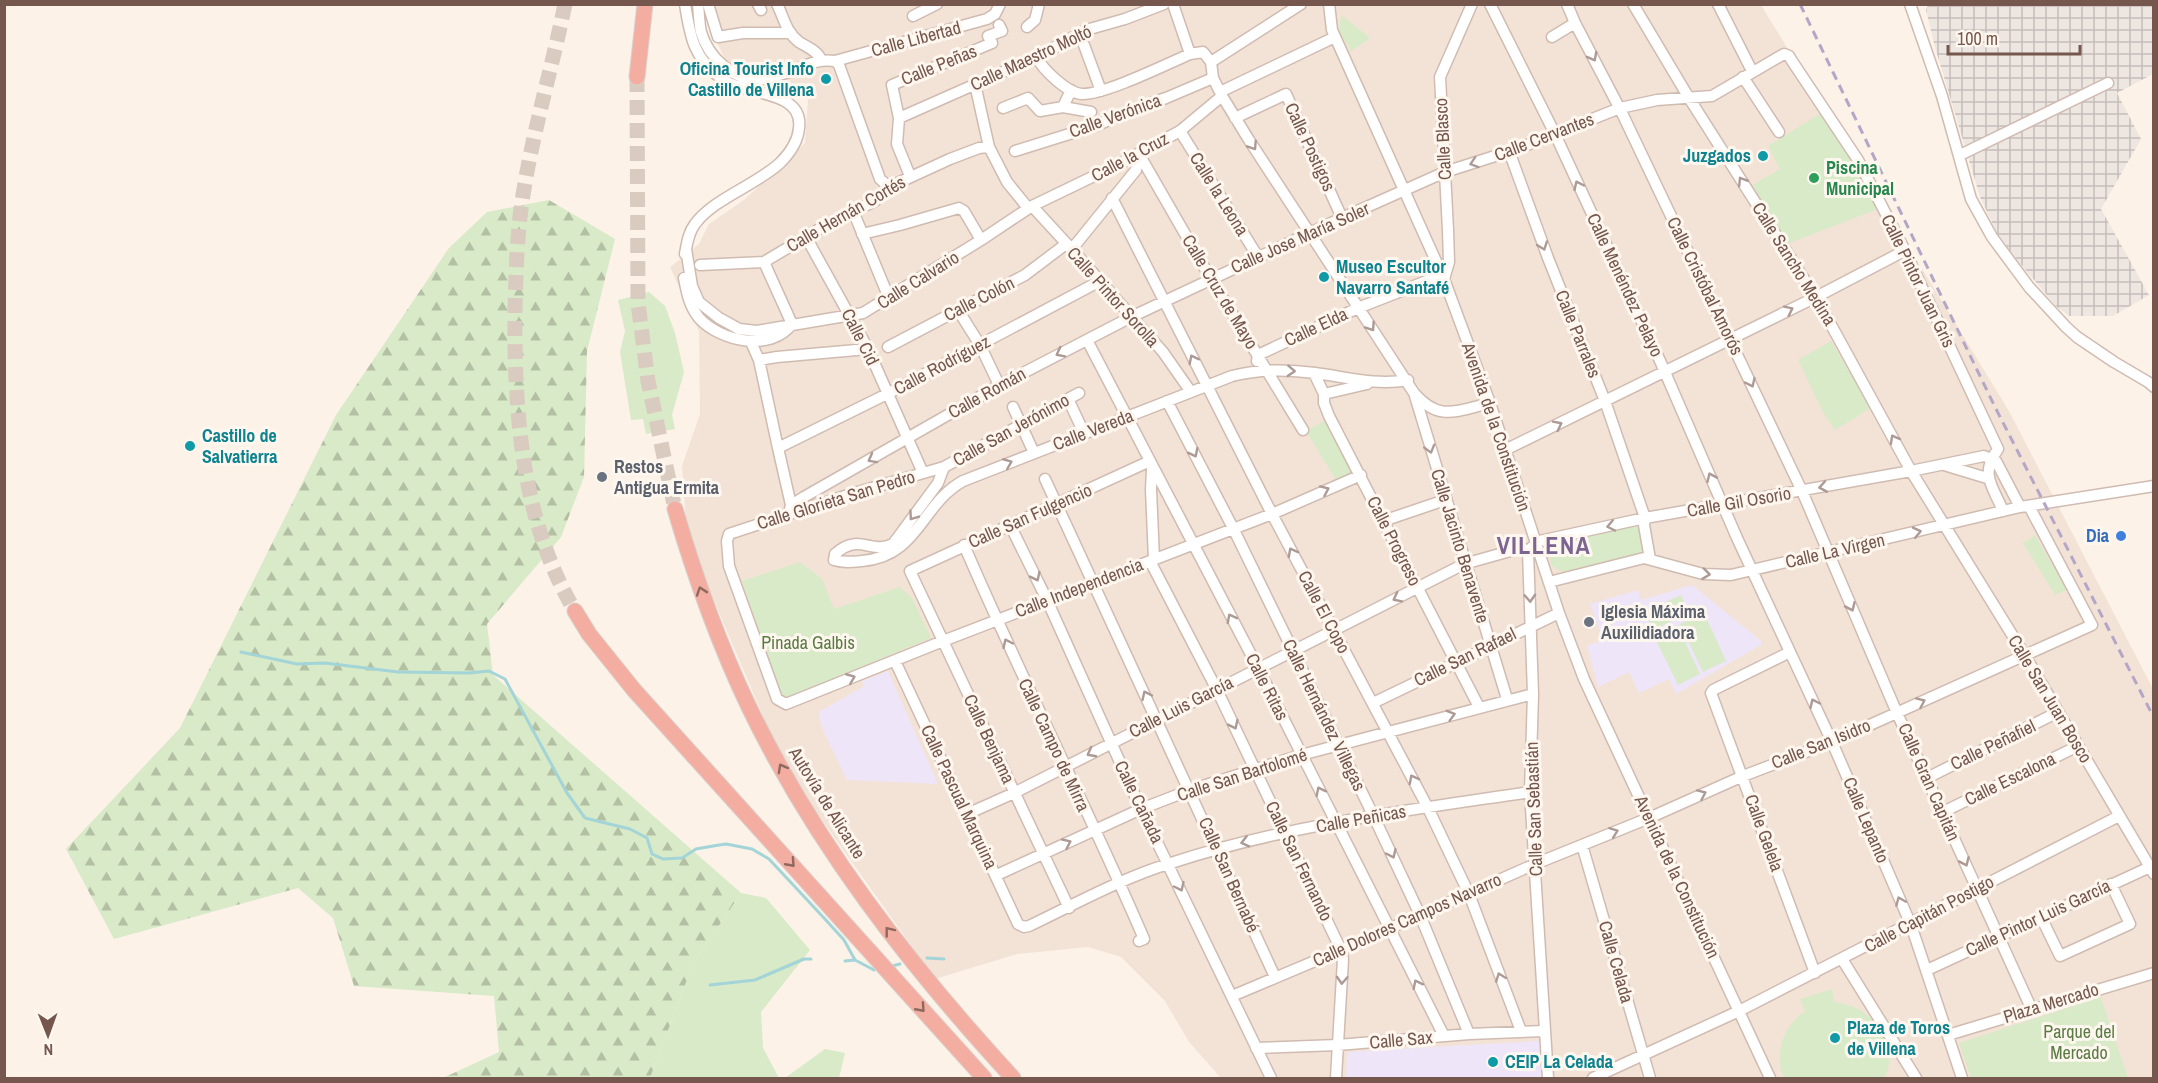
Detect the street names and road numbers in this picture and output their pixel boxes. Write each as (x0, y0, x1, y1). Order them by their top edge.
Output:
street label: Calle Libertad (868, 15, 963, 62)
street label: Calle Maestro Moltó (966, 18, 1096, 97)
street label: Calle Peñas (897, 38, 980, 91)
street label: Calle Verónica (1065, 87, 1164, 144)
street label: Calle Blasco (1428, 97, 1457, 181)
street label: Calle Postigos (1279, 98, 1342, 195)
street label: Calle Cervantes (1490, 106, 1597, 167)
street label: Calle la Cruz (1087, 126, 1173, 187)
street label: Calle la Leona (1184, 147, 1255, 240)
street label: Calle Hernán Cortés (782, 169, 910, 258)
street label: Calle Jose María Soler (1227, 196, 1373, 279)
street label: Calle Sancho Medina (1746, 197, 1842, 330)
street label: Calle Menéndez Pelayo (1581, 209, 1670, 361)
street label: Calle Pintor Juan Gris (1875, 210, 1962, 352)
street label: Calle Cristóbal Amorós (1661, 212, 1750, 359)
street label: Calle Cruz de Mayo (1176, 230, 1265, 354)
street label: Calle Pintor Sorolla (1062, 241, 1165, 352)
street label: Calle Calvario (872, 244, 964, 315)
street label: Calle Colón (939, 270, 1018, 327)
street label: Calle Parrales (1550, 286, 1607, 381)
street label: Calle Elda (1280, 301, 1352, 352)
street label: Calle Cid (836, 304, 885, 369)
street label: Calle Rodríguez (889, 329, 994, 400)
street label: Avenida de la Constitución (1456, 338, 1537, 515)
street label: Calle Román (943, 361, 1030, 424)
street label: Calle San Jerónimo (948, 387, 1074, 472)
street label: Calle Vereda (1049, 403, 1137, 456)
street label: Calle Glorieta San Pedro (754, 464, 918, 535)
street label: Calle Jacinto Benavente (1425, 466, 1496, 626)
street label: Calle San Fulgencio (964, 477, 1096, 554)
street label: Calle Gil Osorio (1685, 480, 1793, 523)
street label: Calle Progreso (1361, 492, 1428, 590)
street label: Calle La Virgen (1783, 527, 1887, 574)
street label: Calle Independencia (1011, 552, 1147, 623)
street label: Calle El Copo (1292, 566, 1357, 657)
street label: Calle San Rafael (1410, 621, 1520, 692)
street label: Calle San Juan Bosco (2002, 630, 2099, 767)
street label: Calle Hernández Villegas (1277, 635, 1372, 795)
street label: Calle Ritas (1240, 649, 1295, 725)
street label: Calle Luis García (1124, 670, 1237, 744)
street label: Calle Campo de Mirra (1013, 674, 1096, 815)
street label: Calle Benjama (958, 690, 1021, 788)
street label: Calle San Isidro (1767, 712, 1874, 775)
street label: Calle Peñafiel (1946, 713, 2040, 776)
street label: Calle Gran Capitán (1892, 719, 1967, 845)
street label: Calle Pascual Marquina (915, 720, 1004, 873)
street label: Autovía de Alicante (783, 741, 872, 863)
street label: Calle San Sebastián (1519, 741, 1548, 877)
street label: Calle San Bartolomé (1174, 742, 1310, 807)
street label: Calle Escalona (1960, 746, 2060, 811)
street label: Calle Cañada (1109, 756, 1170, 847)
street label: Calle Lepanto (1837, 773, 1896, 867)
street label: Avenida de la Constitución (1628, 790, 1726, 962)
street label: Calle Gelela (1739, 791, 1790, 875)
street label: Calle San Fernando (1260, 797, 1339, 925)
street label: Calle Peñicas (1314, 798, 1408, 839)
street label: Calle San Bernabé (1193, 813, 1266, 936)
street label: Calle Dolores Campos Navarro (1308, 867, 1505, 972)
street label: Calle Capitán Postigo (1860, 869, 1998, 958)
street label: Calle Pintor Luis García (1961, 873, 2114, 962)
street label: Calle Celada (1593, 918, 1640, 1006)
street label: Plaza Mercado (2000, 976, 2102, 1029)
street label: Calle Sax (1368, 1024, 1434, 1055)

